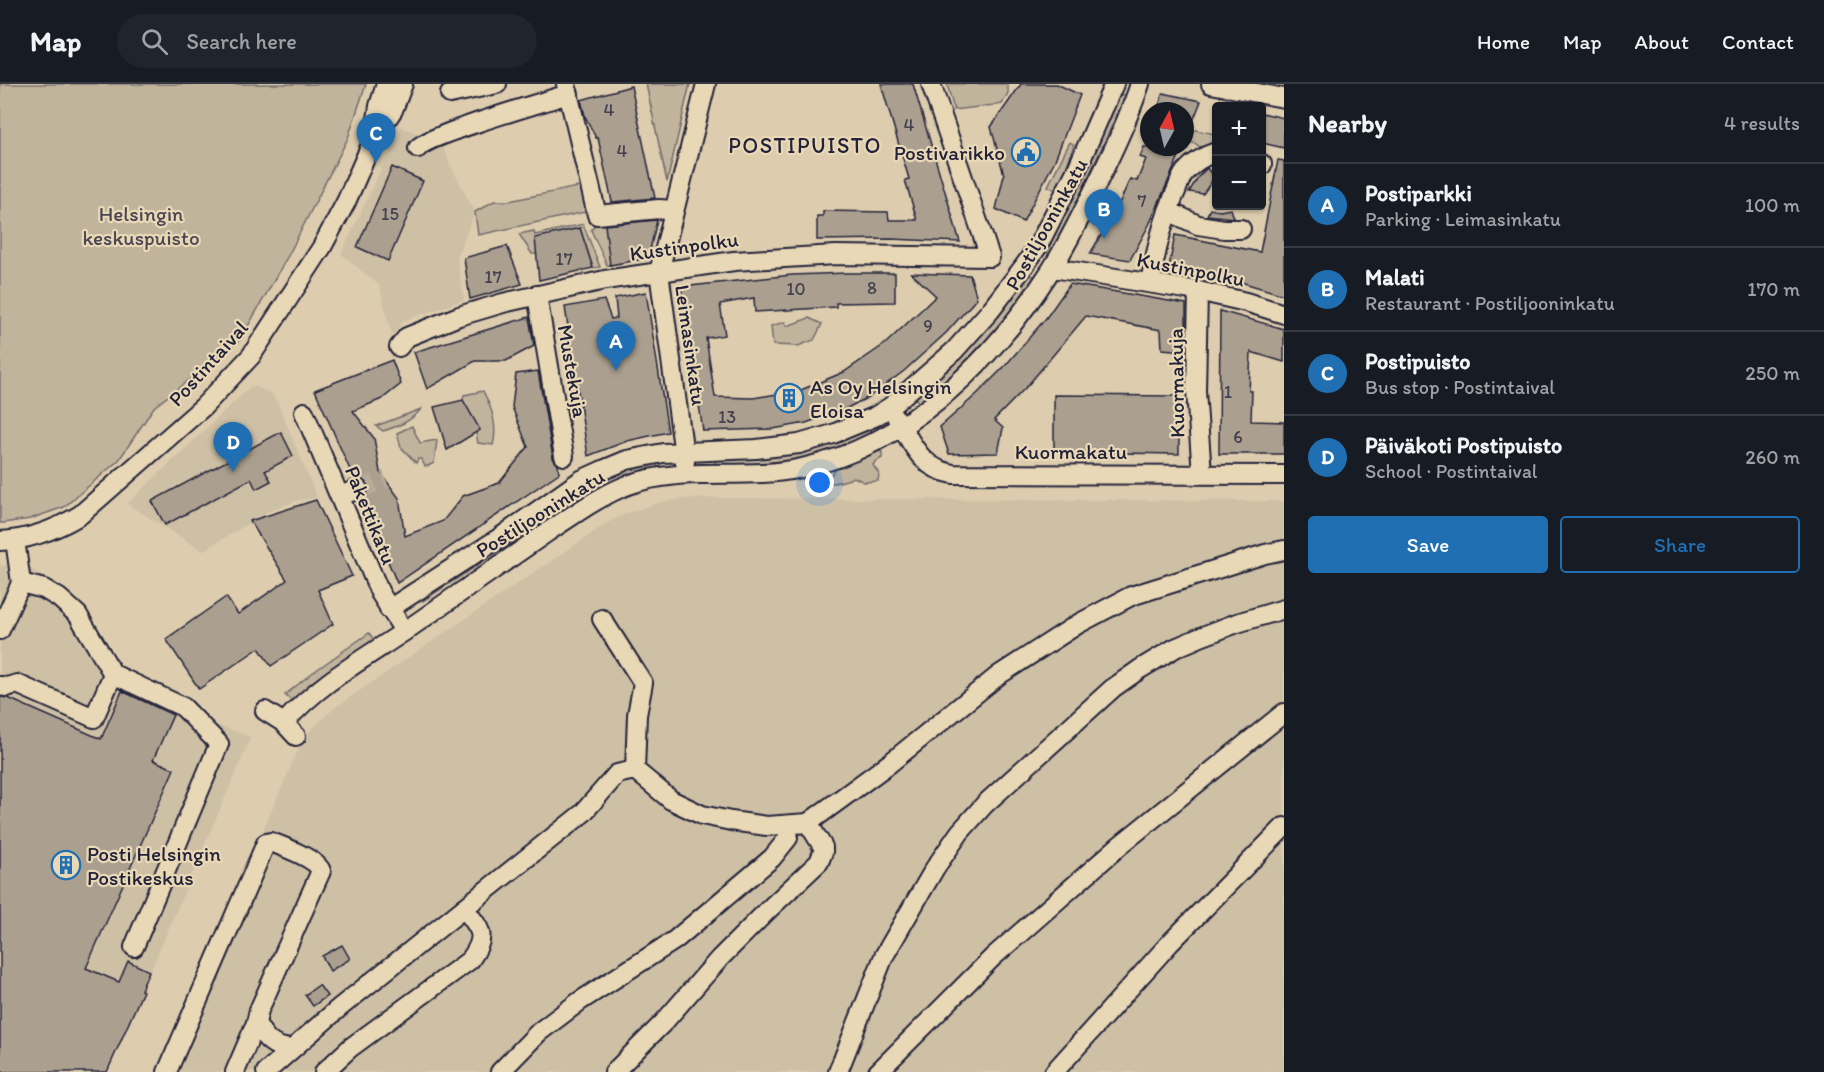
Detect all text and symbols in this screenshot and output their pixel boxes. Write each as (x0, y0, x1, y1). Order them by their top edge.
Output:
search box (117, 14, 537, 68)
text: Map (30, 24, 81, 58)
icon: search (138, 25, 171, 58)
text: Search here (186, 28, 297, 55)
text: Home (1477, 29, 1530, 54)
text: Map (1563, 29, 1602, 54)
text: About (1635, 29, 1689, 54)
text: Contact (1722, 29, 1794, 54)
house number: 4 (604, 99, 615, 121)
north arrow (1140, 102, 1194, 156)
map controls (1212, 102, 1266, 210)
button: + (1212, 102, 1266, 156)
text: Nearby (1308, 107, 1387, 139)
text: 4 results (1724, 111, 1800, 135)
pin: C (356, 113, 395, 163)
house number: 4 (904, 114, 915, 136)
district label: POSTIPUISTO (728, 132, 882, 159)
public building icon: Postivarikko (1010, 136, 1042, 168)
house number: 4 (617, 140, 628, 162)
place label: Postivarikko (894, 140, 1005, 165)
street label: Postiljooninkatu (999, 153, 1093, 294)
button: − (1212, 156, 1266, 210)
text: Postiparkki (1365, 180, 1472, 207)
pin: B (1084, 190, 1124, 239)
house number: 7 (1138, 190, 1147, 212)
text: A (1321, 193, 1334, 217)
text: 100 m (1745, 193, 1800, 217)
park label: Helsingin keskuspuisto (82, 201, 200, 250)
house number: 15 (381, 203, 399, 225)
text: Parking · Leimasinkatu (1365, 207, 1561, 231)
street label: Kustinpolku (628, 226, 740, 266)
street label: Kustinpolku (1135, 246, 1247, 292)
house number: 17 (555, 248, 573, 270)
text: Malati (1365, 264, 1425, 291)
house number: 17 (484, 266, 502, 288)
house number: 8 (867, 277, 877, 299)
text: B (1321, 277, 1334, 301)
text: 170 m (1747, 277, 1800, 301)
house number: 10 (786, 278, 806, 300)
street label: Leimasinkatu (670, 283, 712, 407)
text: Restaurant · Postiljooninkatu (1365, 291, 1615, 315)
street label: Postintaival (163, 315, 253, 411)
house number: 9 (923, 315, 933, 337)
pin: A (596, 322, 636, 371)
street label: Mustekuja (553, 323, 593, 419)
street label: Kuormakuja (1163, 328, 1189, 438)
text: Postipuisto (1365, 348, 1471, 375)
text: C (1321, 361, 1334, 385)
text: 250 m (1745, 361, 1800, 385)
place label: As Oy Helsingin Eloisa (810, 374, 952, 423)
text: Bus stop · Postintaival (1365, 375, 1555, 399)
house number: 1 (1224, 381, 1232, 403)
building icon: As Oy Helsingin Eloisa (773, 382, 805, 414)
house number: 13 (718, 406, 736, 428)
pin: D (214, 422, 252, 472)
house number: 6 (1233, 426, 1243, 448)
text: Päiväkoti Postipuisto (1365, 432, 1562, 459)
street label: Kuormakatu (1015, 439, 1127, 464)
text: D (1321, 445, 1334, 469)
text: 260 m (1745, 445, 1800, 469)
text: School · Postintaival (1365, 459, 1537, 483)
street label: Pakettikatu (340, 462, 402, 568)
street label: Postiljooninkatu (471, 463, 609, 563)
your location (805, 468, 834, 497)
button: Save (1308, 516, 1548, 573)
button: Share (1560, 516, 1800, 573)
place label: Posti Helsingin Postikeskus (87, 841, 221, 890)
building icon: Posti Helsingin Postikeskus (50, 849, 82, 881)

